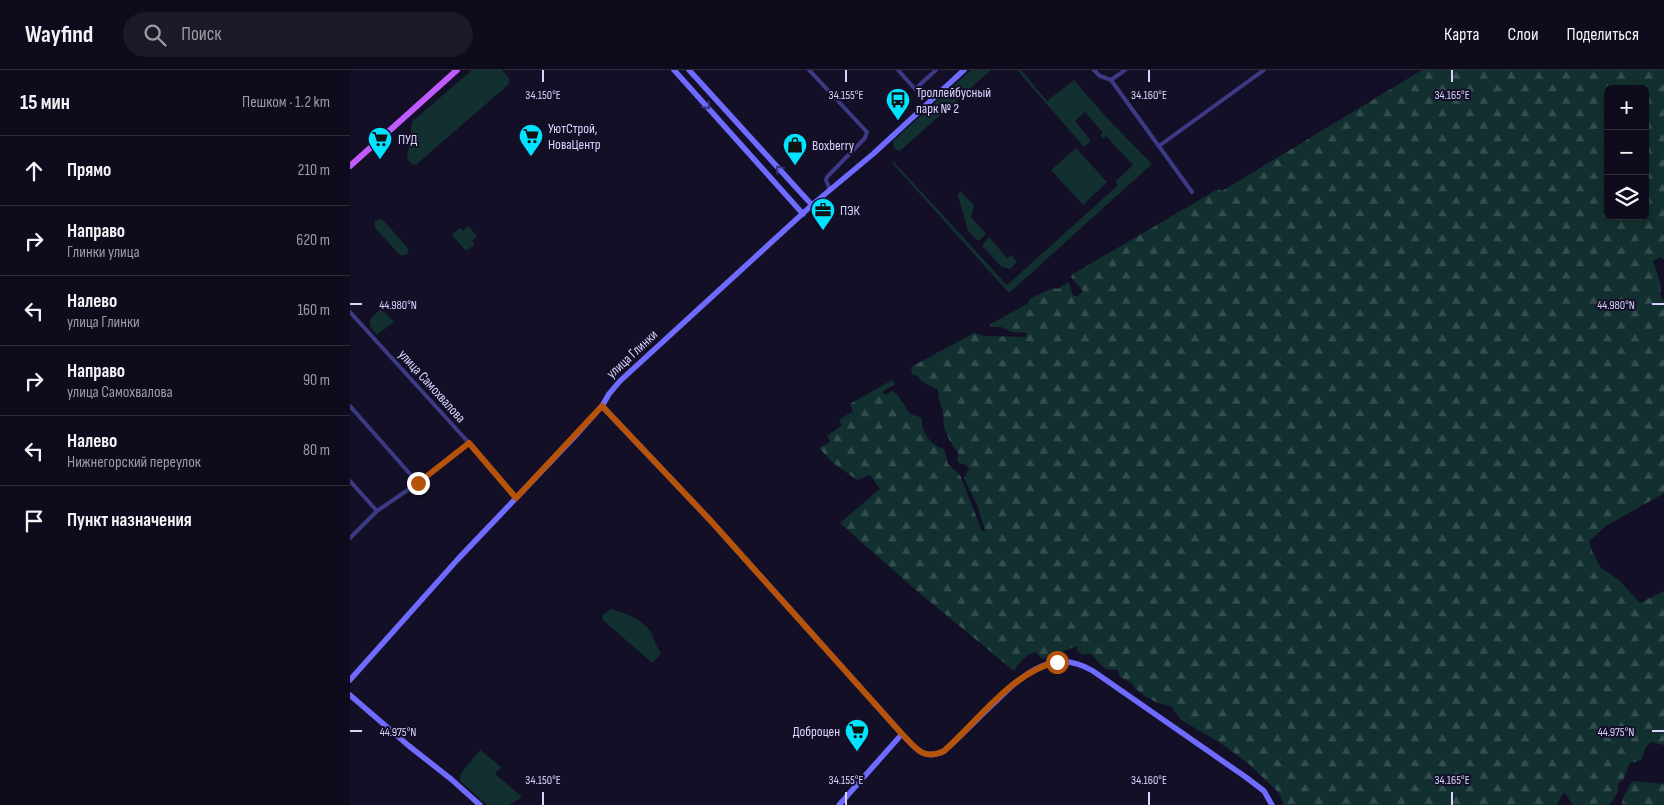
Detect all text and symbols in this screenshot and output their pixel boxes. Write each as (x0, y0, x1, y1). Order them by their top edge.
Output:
search box (123, 12, 473, 57)
text: Wayfind (25, 20, 93, 49)
icon: search (141, 21, 169, 49)
text: Поиск (181, 23, 221, 46)
text: Карта (1444, 24, 1480, 45)
text: Слои (1508, 24, 1539, 45)
text: Поделиться (1567, 24, 1639, 45)
place label: Троллейбусный парк № 2 (916, 84, 991, 117)
map controls (1604, 85, 1649, 220)
button: + (1604, 85, 1649, 130)
bus stop icon: Троллейбусный парк № 2 (885, 87, 911, 121)
text: 34.150°E (525, 88, 561, 103)
text: 34.155°E (829, 88, 863, 103)
text: 34.160°E (1131, 88, 1167, 103)
text: 34.165°E (1434, 88, 1470, 103)
text: 15 мин (20, 90, 70, 115)
text: Пешком · 1.2 km (242, 93, 330, 112)
one-way arrow (701, 101, 710, 110)
place label: УютСтрой, НоваЦентр (548, 120, 601, 153)
supermarket icon: УютСтрой, НоваЦентр (518, 123, 544, 157)
supermarket icon: ПУД (367, 126, 393, 160)
button: − (1604, 130, 1649, 175)
place label: ПУД (398, 131, 418, 148)
shop icon: Boxberry (782, 132, 808, 166)
place label: Boxberry (812, 137, 855, 154)
icon: ahead (20, 157, 48, 185)
text: Прямо (67, 159, 111, 182)
text: 210 m (298, 161, 330, 180)
one-way arrow (776, 166, 785, 175)
button: layers (1604, 175, 1649, 220)
office icon: ПЭК (810, 197, 836, 231)
place label: ПЭК (840, 202, 861, 219)
text: Направо (67, 220, 125, 243)
icon: right (20, 227, 48, 255)
text: 620 m (296, 231, 330, 250)
text: Глинки улица (67, 243, 140, 262)
text: Налево (67, 290, 117, 313)
icon: left (20, 297, 48, 325)
text: 44.980°N (379, 298, 417, 313)
text: 44.980°N (1597, 298, 1635, 313)
text: 160 m (297, 301, 330, 320)
text: улица Глинки (67, 313, 140, 332)
street label: улица Глинки (603, 326, 661, 382)
street label: улица Самохвалова (395, 346, 469, 426)
text: Направо (67, 360, 125, 383)
icon: right (20, 367, 48, 395)
text: 90 m (303, 371, 330, 390)
text: улица Самохвалова (67, 383, 173, 402)
text: Налево (67, 430, 117, 453)
icon: left (20, 437, 48, 465)
text: 80 m (303, 441, 330, 460)
text: Нижнегорский переулок (67, 453, 201, 472)
route end (407, 472, 430, 495)
icon: arrive (20, 507, 48, 535)
text: Пункт назначения (67, 509, 192, 532)
route start (1046, 651, 1069, 674)
supermarket icon: Доброцен (844, 718, 870, 752)
place label: Доброцен (793, 723, 840, 740)
text: 44.975°N (380, 725, 416, 740)
text: 44.975°N (1598, 725, 1634, 740)
text: 34.150°E (525, 773, 561, 788)
text: 34.155°E (829, 773, 863, 788)
text: 34.160°E (1131, 773, 1167, 788)
text: 34.165°E (1434, 773, 1470, 788)

